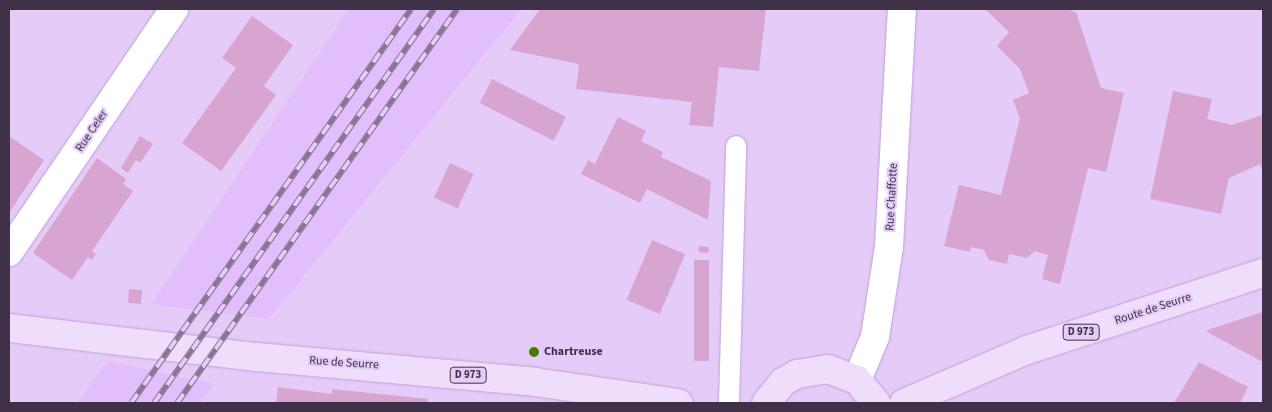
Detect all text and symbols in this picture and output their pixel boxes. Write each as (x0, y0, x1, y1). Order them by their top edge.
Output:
street label: Rue Celer (73, 107, 111, 155)
street label: Rue Chaffotte (883, 163, 901, 231)
street label: Route de Seurre (1113, 290, 1193, 328)
road number: D 973 (1062, 324, 1100, 341)
place label: Chartreuse (544, 345, 603, 359)
marker: Chartreuse (528, 346, 540, 358)
street label: Rue de Seurre (309, 353, 379, 373)
road number: D 973 (449, 366, 487, 384)

